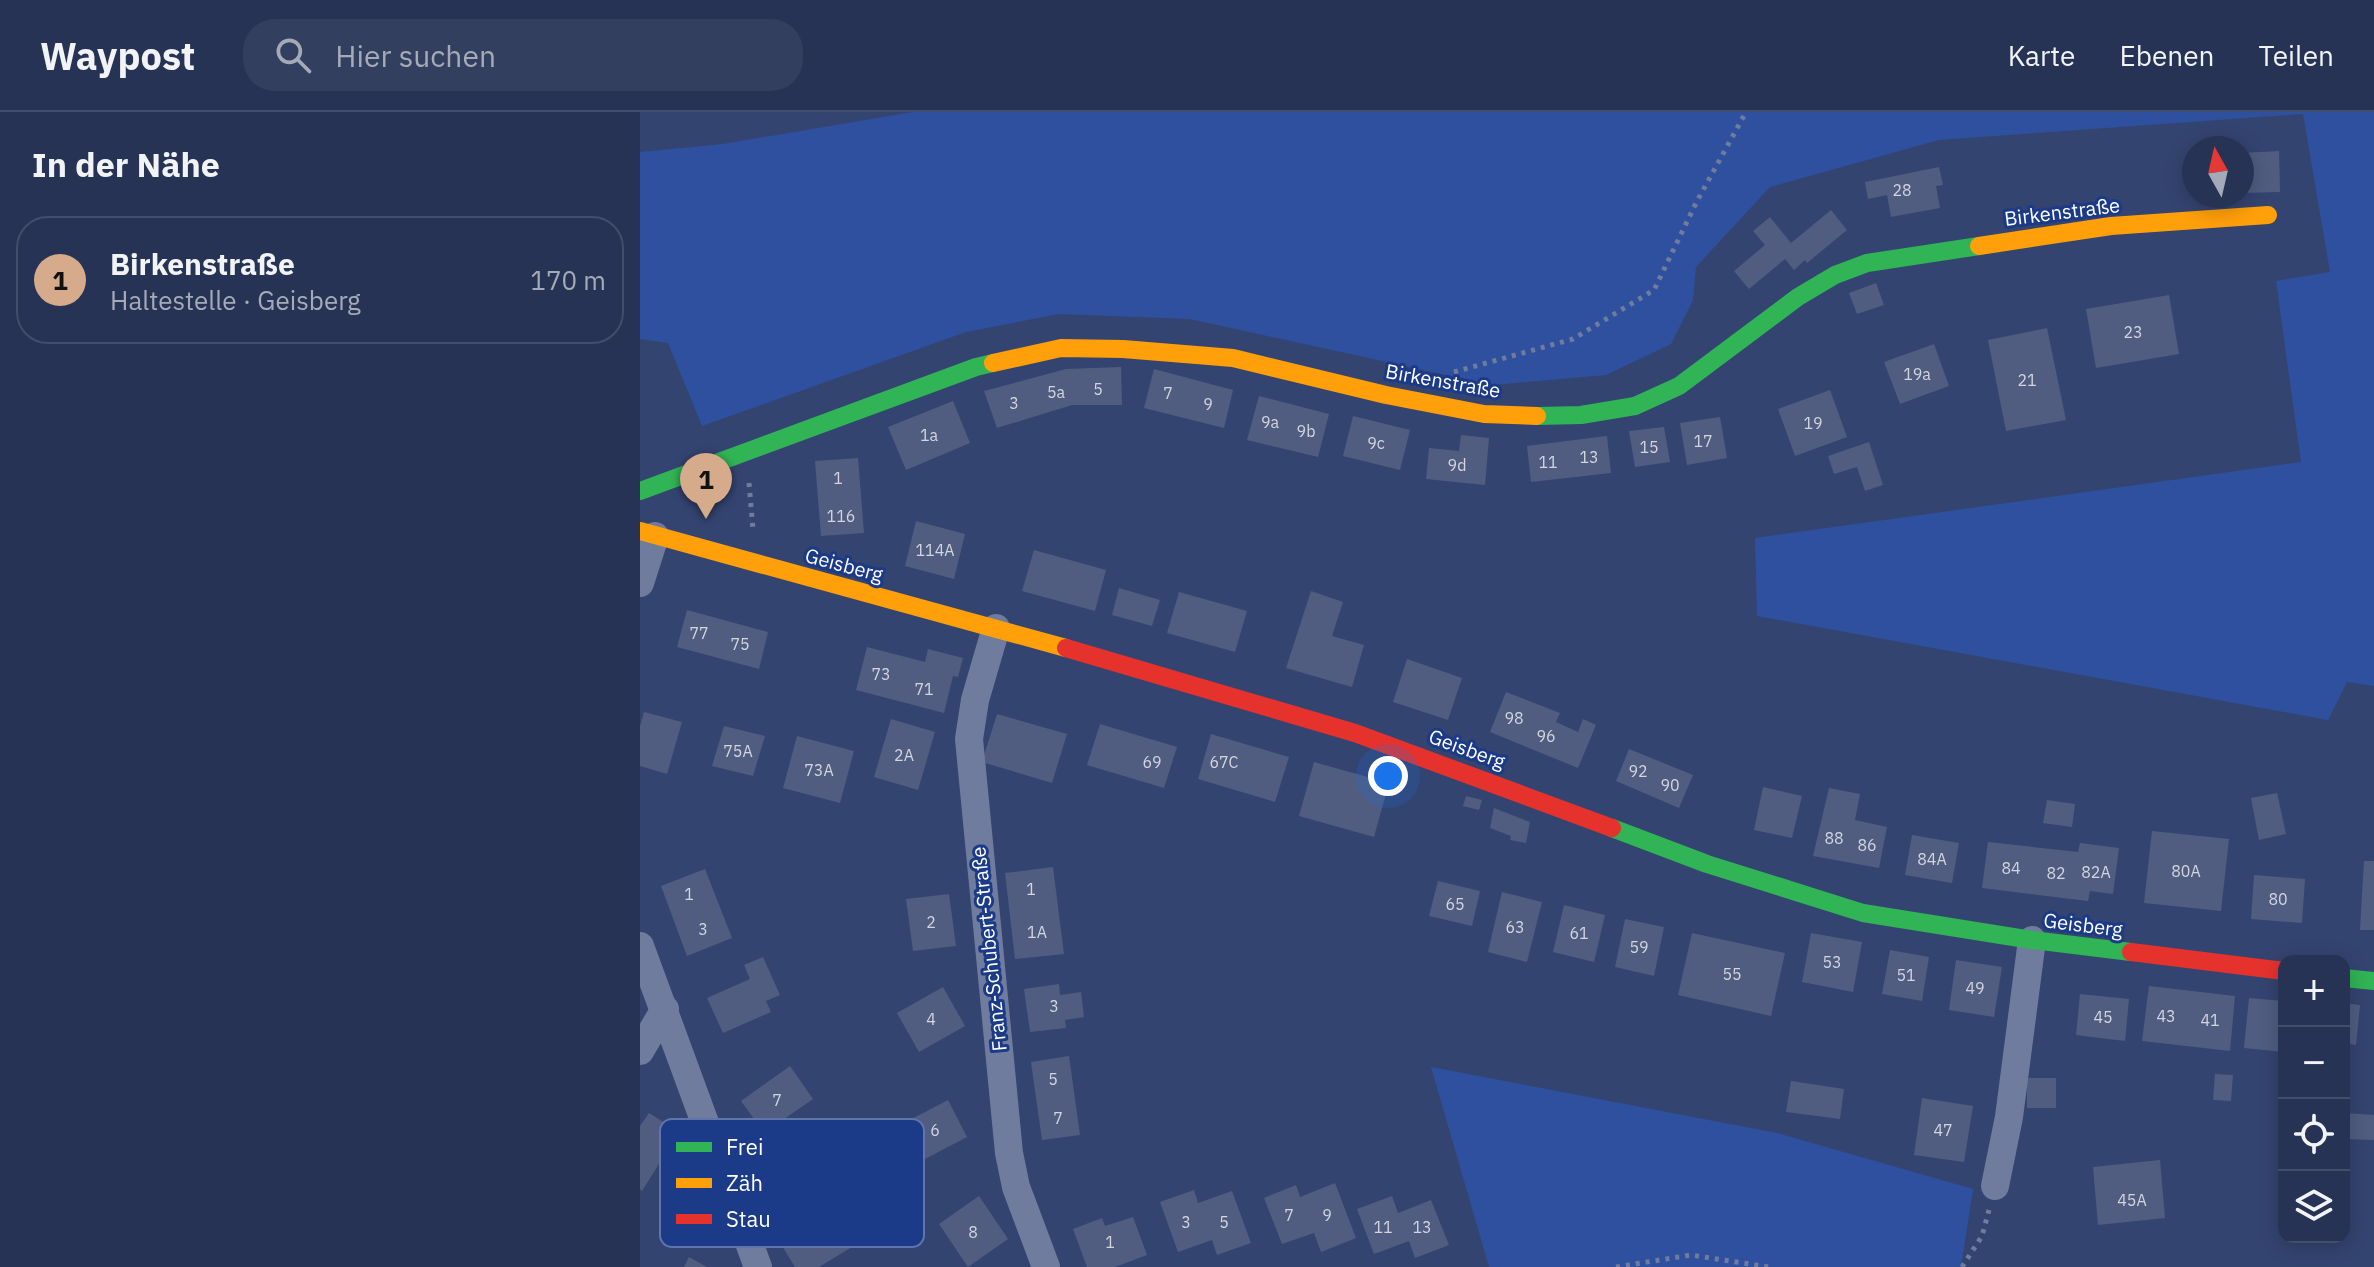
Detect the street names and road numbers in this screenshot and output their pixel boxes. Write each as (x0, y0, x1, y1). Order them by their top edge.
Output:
street label: Birkenstraße (2003, 191, 2121, 232)
street label: Birkenstraße (1383, 357, 1503, 404)
street label: Geisberg (802, 541, 887, 588)
street label: Geisberg (1425, 722, 1510, 775)
street label: Franz-Schubert-Straße (964, 845, 1013, 1053)
street label: Geisberg (2042, 906, 2125, 943)

